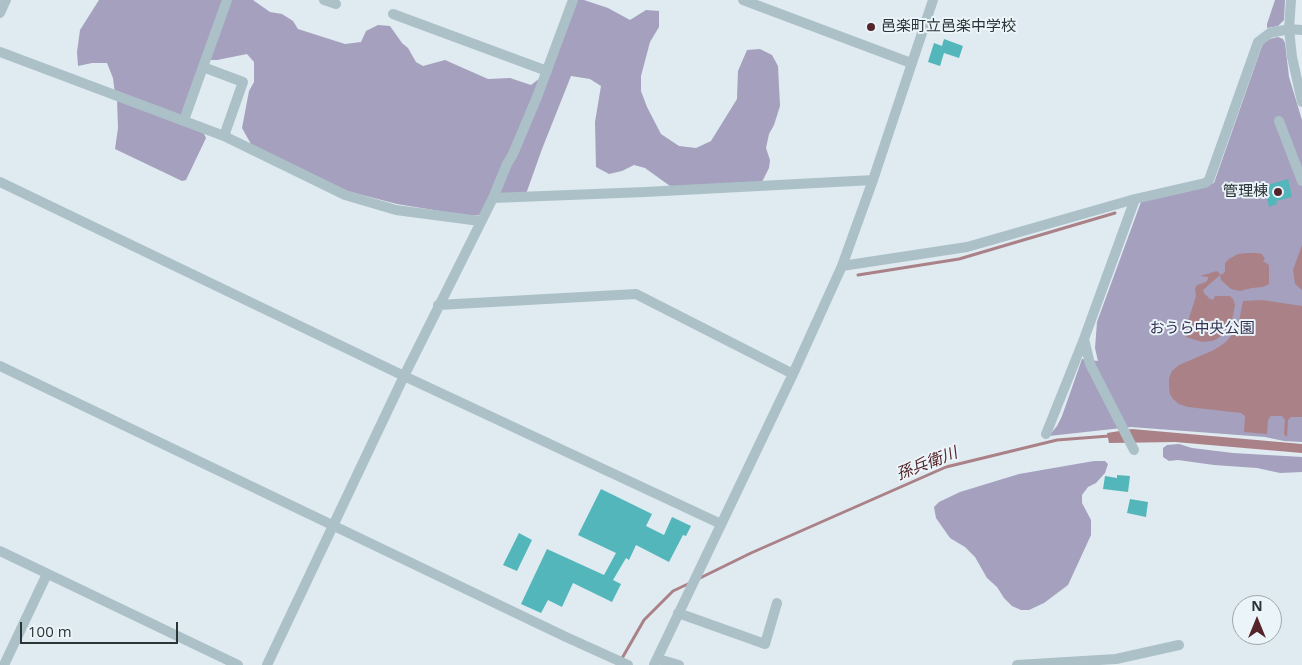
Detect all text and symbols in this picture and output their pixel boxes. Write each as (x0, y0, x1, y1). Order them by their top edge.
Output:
place label: 邑楽町立邑楽中学校 (881, 18, 1016, 36)
marker: 邑楽町立邑楽中学校 (865, 21, 877, 33)
place label: 管理棟 (1223, 183, 1268, 201)
marker: 管理棟 (1272, 186, 1284, 198)
park label: おうら中央公園 (1150, 320, 1254, 338)
water label: 孫兵衛川 (894, 444, 960, 484)
north arrow (1232, 595, 1282, 645)
text: N (1251, 596, 1263, 615)
scale bar (22, 612, 180, 644)
text: 100 m (28, 621, 72, 641)

